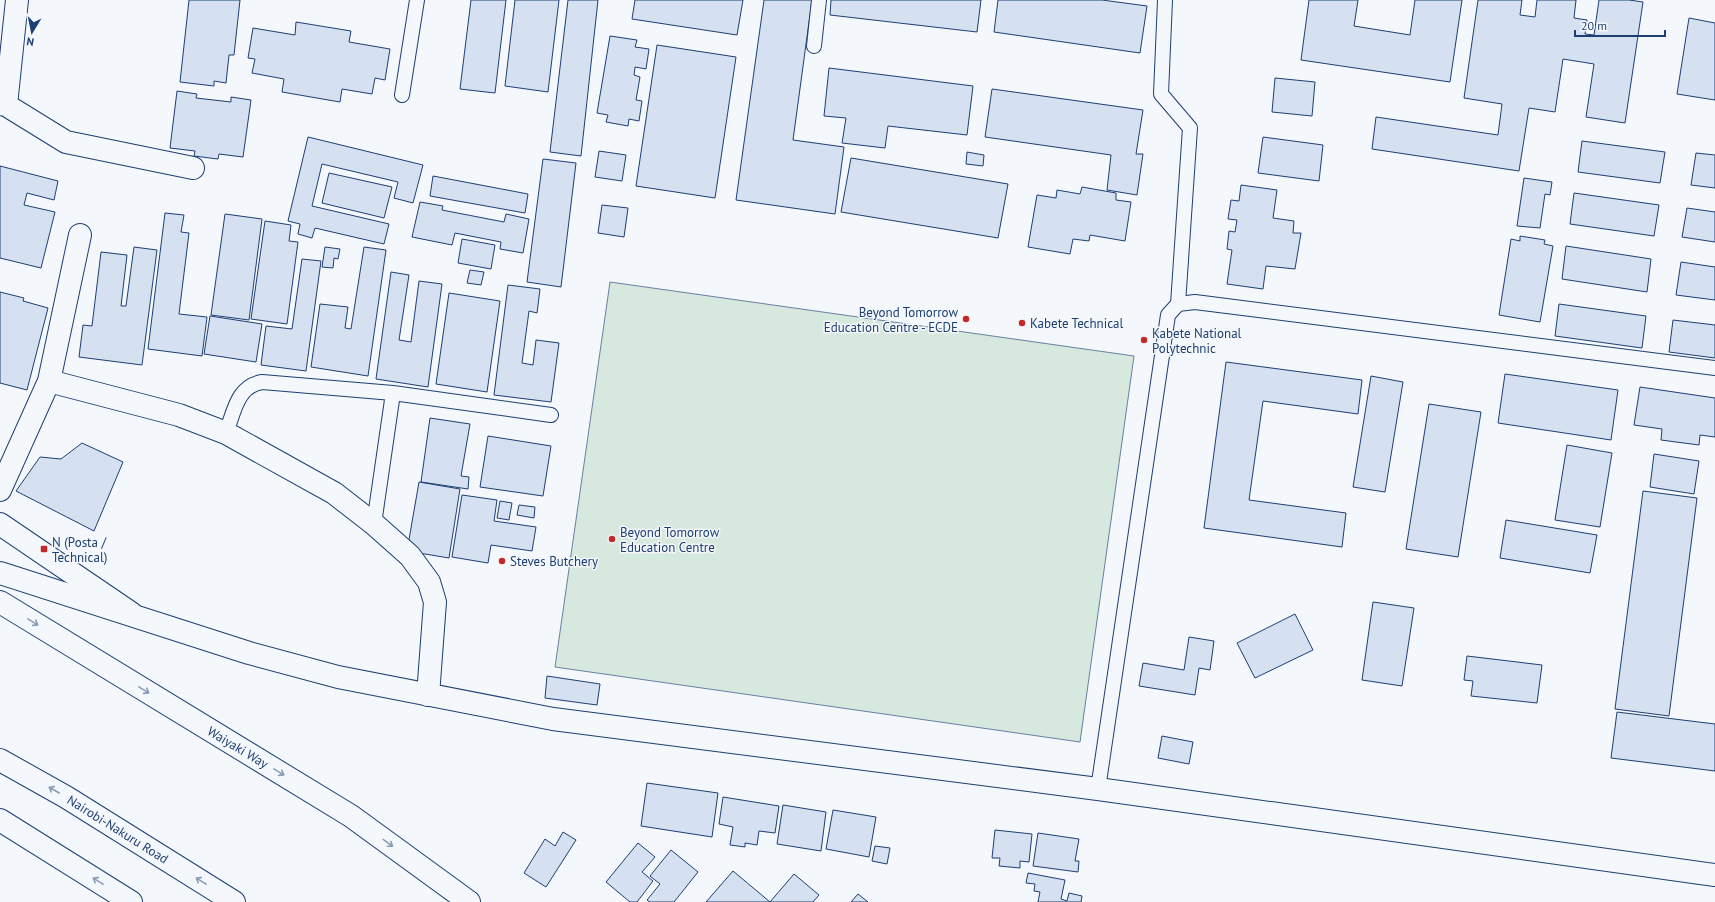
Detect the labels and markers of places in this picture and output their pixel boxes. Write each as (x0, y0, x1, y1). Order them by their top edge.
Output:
place label: Beyond Tomorrow Education Centre - ECDE (824, 304, 958, 336)
marker: Beyond Tomorrow Education Centre - ECDE (961, 314, 971, 324)
place label: Kabete Technical (1030, 315, 1123, 332)
marker: Kabete Technical (1017, 318, 1027, 328)
place label: Kabete National Polytechnic (1152, 325, 1242, 357)
marker: Kabete National Polytechnic (1139, 335, 1149, 345)
place label: Beyond Tomorrow Education Centre (620, 524, 720, 556)
place label: N (Posta / Technical) (52, 534, 107, 566)
marker: Beyond Tomorrow Education Centre (607, 534, 617, 544)
marker: N (Posta / Technical) (39, 544, 49, 554)
place label: Steves Butchery (510, 553, 598, 570)
marker: Steves Butchery (497, 556, 507, 566)

